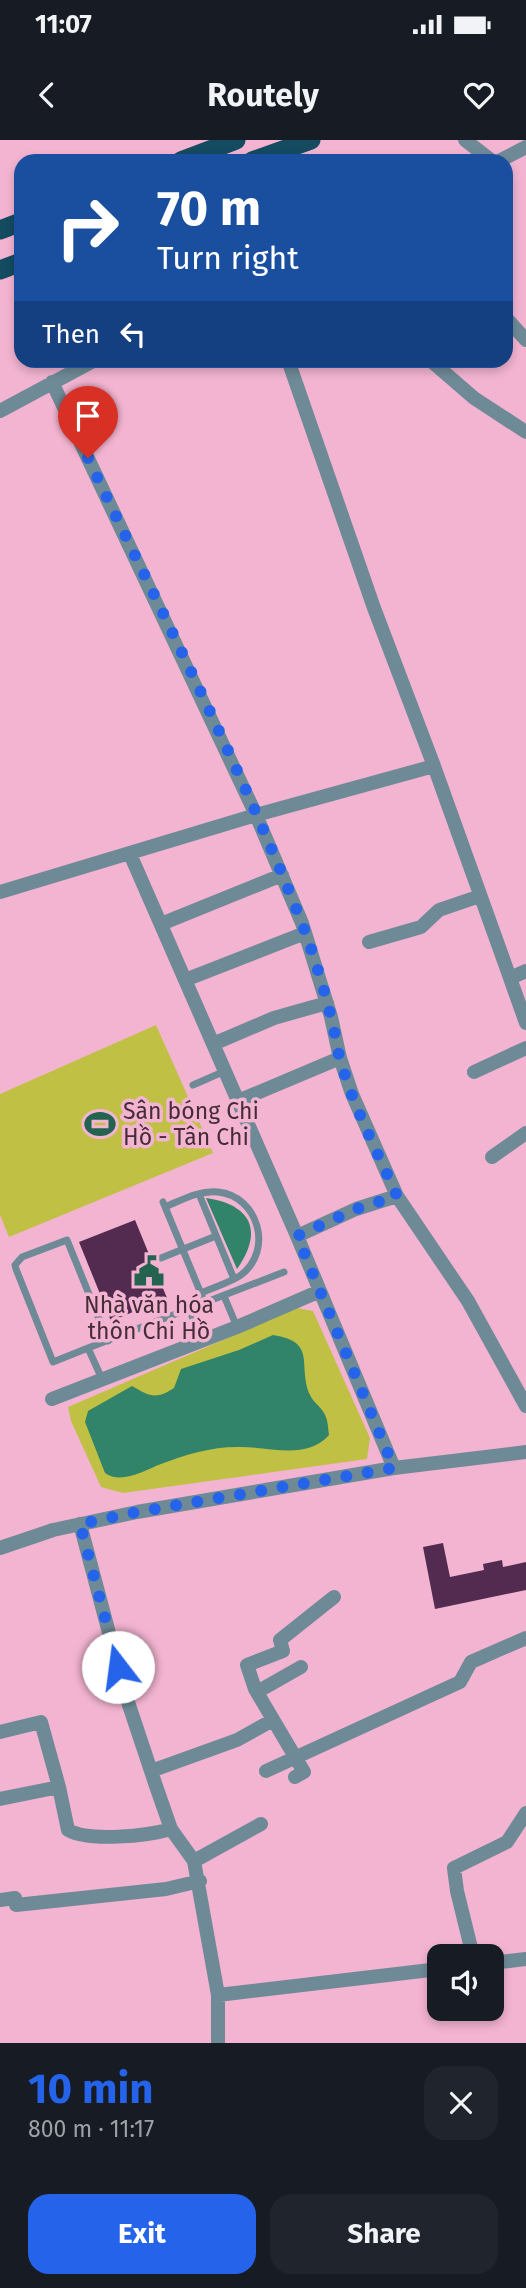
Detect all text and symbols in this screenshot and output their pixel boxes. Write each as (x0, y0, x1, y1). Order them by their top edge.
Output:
text: 11:07 (35, 9, 92, 40)
icon: back (28, 76, 66, 114)
text: Routely (207, 76, 319, 114)
icon: heart (460, 76, 498, 114)
text: 70 m (157, 179, 261, 238)
icon: right (42, 182, 133, 273)
text: Turn right (157, 239, 299, 277)
icon: left (114, 315, 152, 353)
text: Then (42, 319, 100, 350)
pin (58, 386, 118, 458)
icon: arrive (69, 397, 107, 435)
place label: Sân bóng Chi Hồ - Tân Chi (123, 1097, 259, 1151)
sports icon: Sân bóng Chi Hồ - Tân Chi (83, 1107, 117, 1141)
public building icon: Nhà văn hóa thôn Chi Hồ (132, 1254, 166, 1288)
place label: Nhà văn hóa thôn Chi Hồ (84, 1291, 214, 1345)
position arrow (81, 1630, 155, 1704)
map controls (427, 1944, 504, 2021)
button: sound (427, 1944, 504, 2021)
text: 10 min (28, 2064, 154, 2114)
button: close (424, 2066, 498, 2140)
text: 800 m · 11:17 (28, 2115, 154, 2143)
button: Exit (28, 2194, 256, 2274)
button: Share (270, 2194, 498, 2274)

